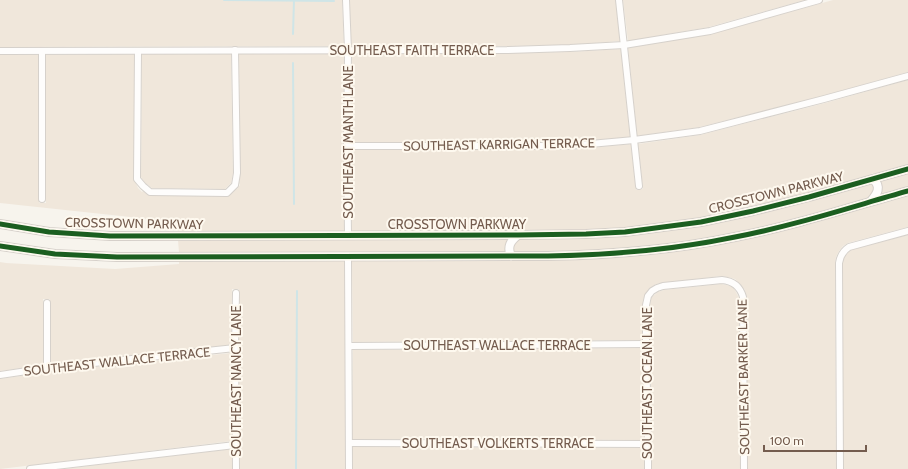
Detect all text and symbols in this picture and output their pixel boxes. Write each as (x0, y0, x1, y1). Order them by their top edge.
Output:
street label: SOUTHEAST FAITH TERRACE (329, 42, 495, 58)
street label: SOUTHEAST MANTH LANE (340, 65, 356, 219)
street label: SOUTHEAST KARRIGAN TERRACE (403, 134, 595, 154)
street label: CROSSTOWN PARKWAY (707, 167, 846, 217)
street label: CROSSTOWN PARKWAY (65, 214, 204, 232)
street label: CROSSTOWN PARKWAY (388, 216, 527, 232)
street label: SOUTHEAST BARKER LANE (734, 299, 752, 455)
street label: SOUTHEAST NANCY LANE (228, 305, 244, 457)
street label: SOUTHEAST OCEAN LANE (639, 307, 655, 459)
street label: SOUTHEAST WALLACE TERRACE (403, 337, 591, 353)
street label: SOUTHEAST WALLACE TERRACE (23, 343, 211, 379)
scale bar (764, 427, 866, 453)
text: 100 m (770, 433, 804, 448)
street label: SOUTHEAST VOLKERTS TERRACE (402, 435, 594, 451)

